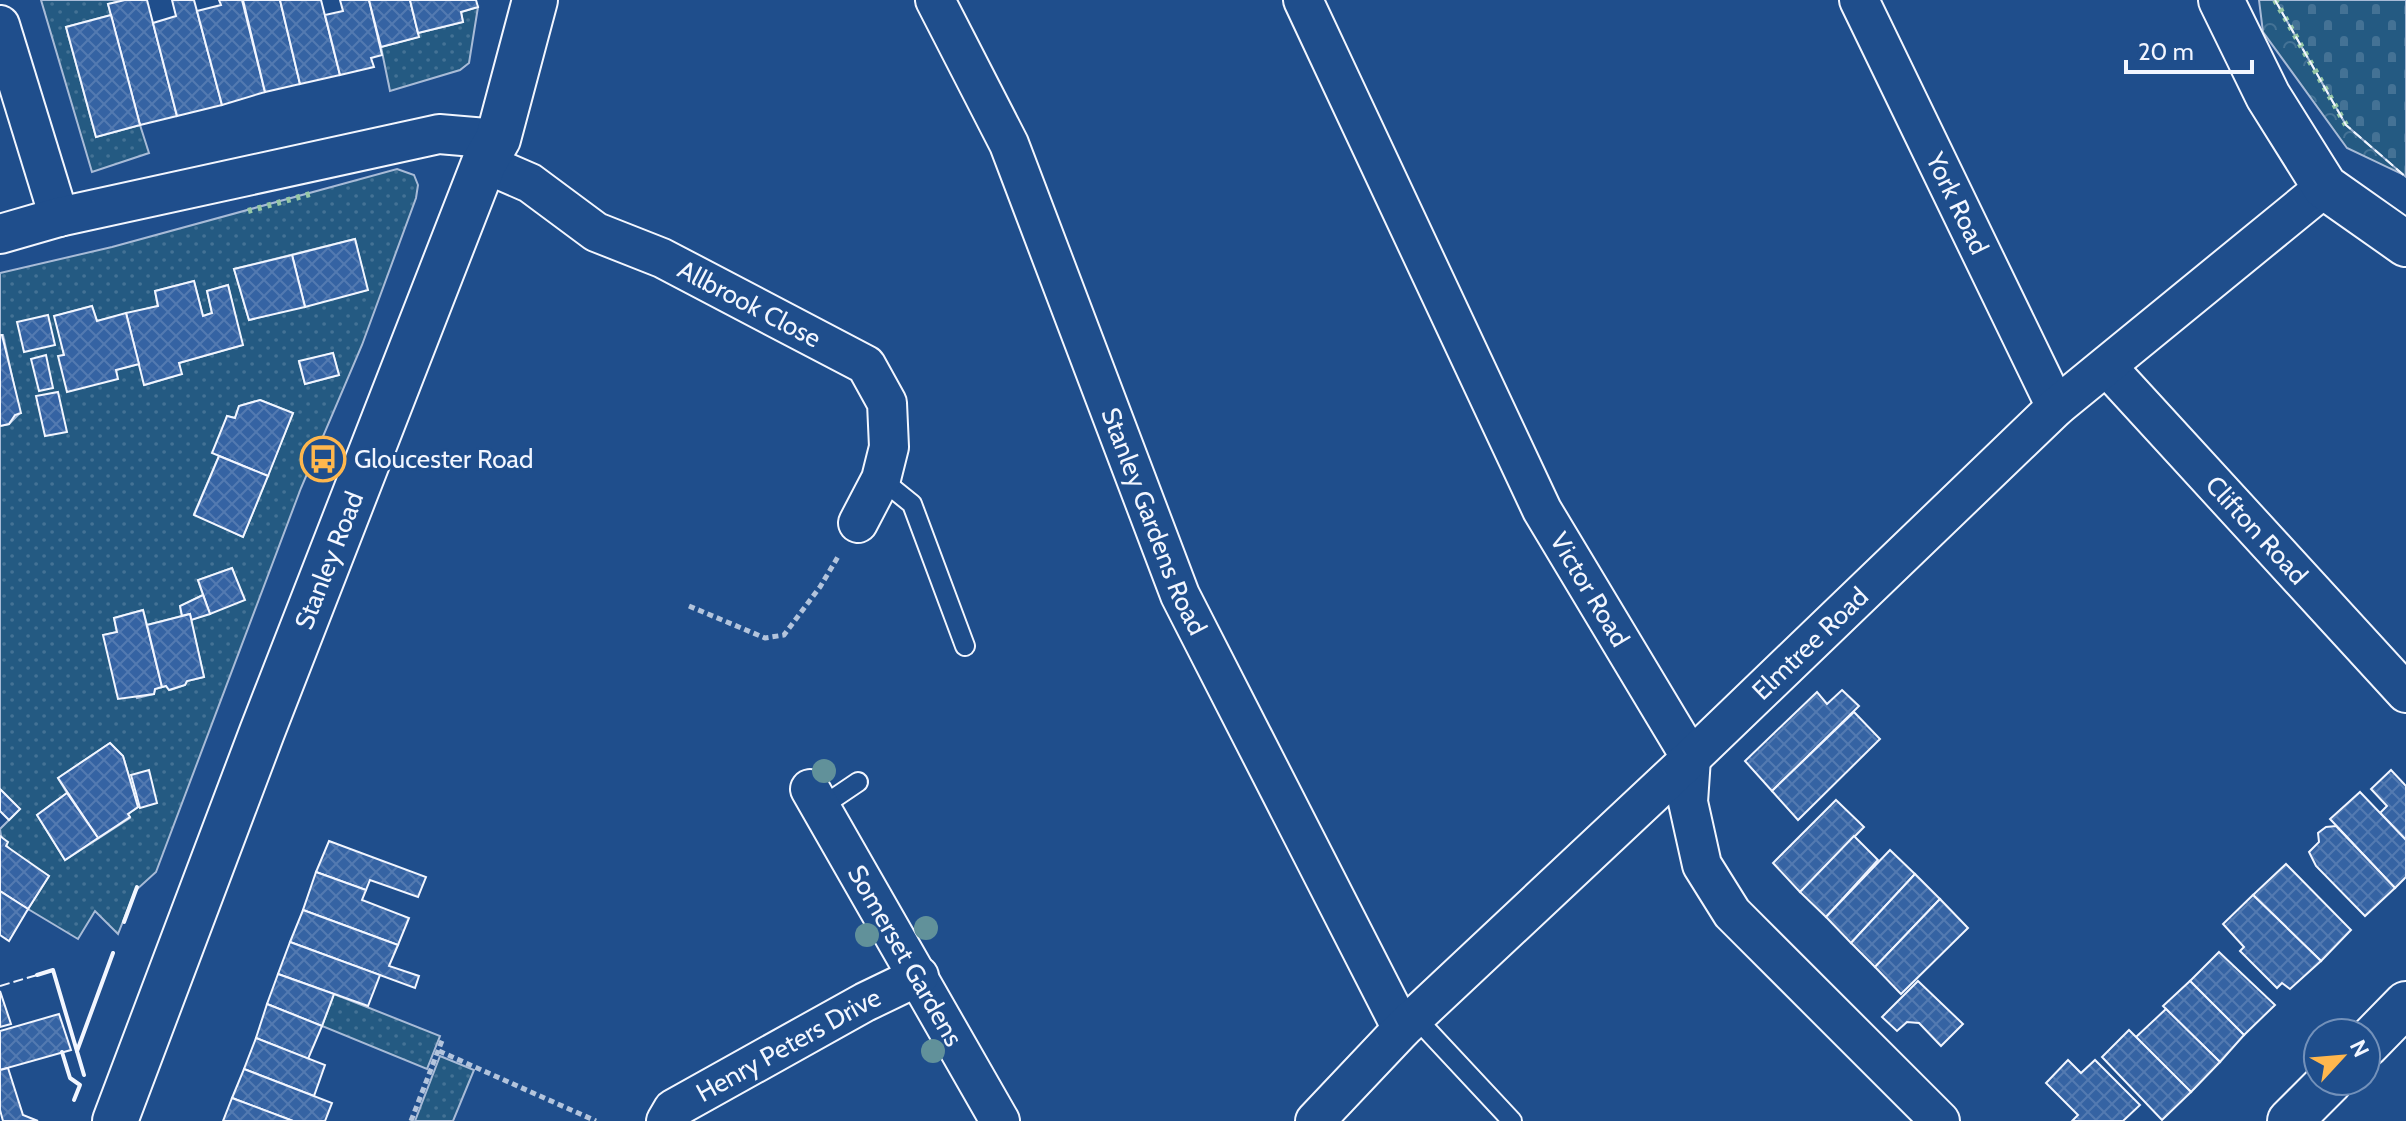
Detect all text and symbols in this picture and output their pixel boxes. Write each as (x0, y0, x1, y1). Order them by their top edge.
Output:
scale bar (2126, 24, 2252, 74)
text: 20 m (2138, 37, 2194, 66)
street label: York Road (1919, 146, 1996, 259)
street label: Allbrook Close (672, 253, 826, 354)
street label: Stanley Gardens Road (1094, 403, 1214, 640)
bus stop icon: Gloucester Road (299, 435, 347, 483)
place label: Gloucester Road (354, 443, 533, 475)
street label: Clifton Road (2199, 469, 2314, 591)
street label: Stanley Road (288, 487, 370, 634)
street label: Victor Road (1543, 527, 1636, 653)
street label: Elmtree Road (1745, 580, 1875, 707)
street label: Somerset Gardens (841, 859, 970, 1052)
street label: Henry Peters Drive (691, 981, 886, 1109)
north arrow (2302, 1017, 2382, 1097)
text: N (2344, 1036, 2375, 1061)

